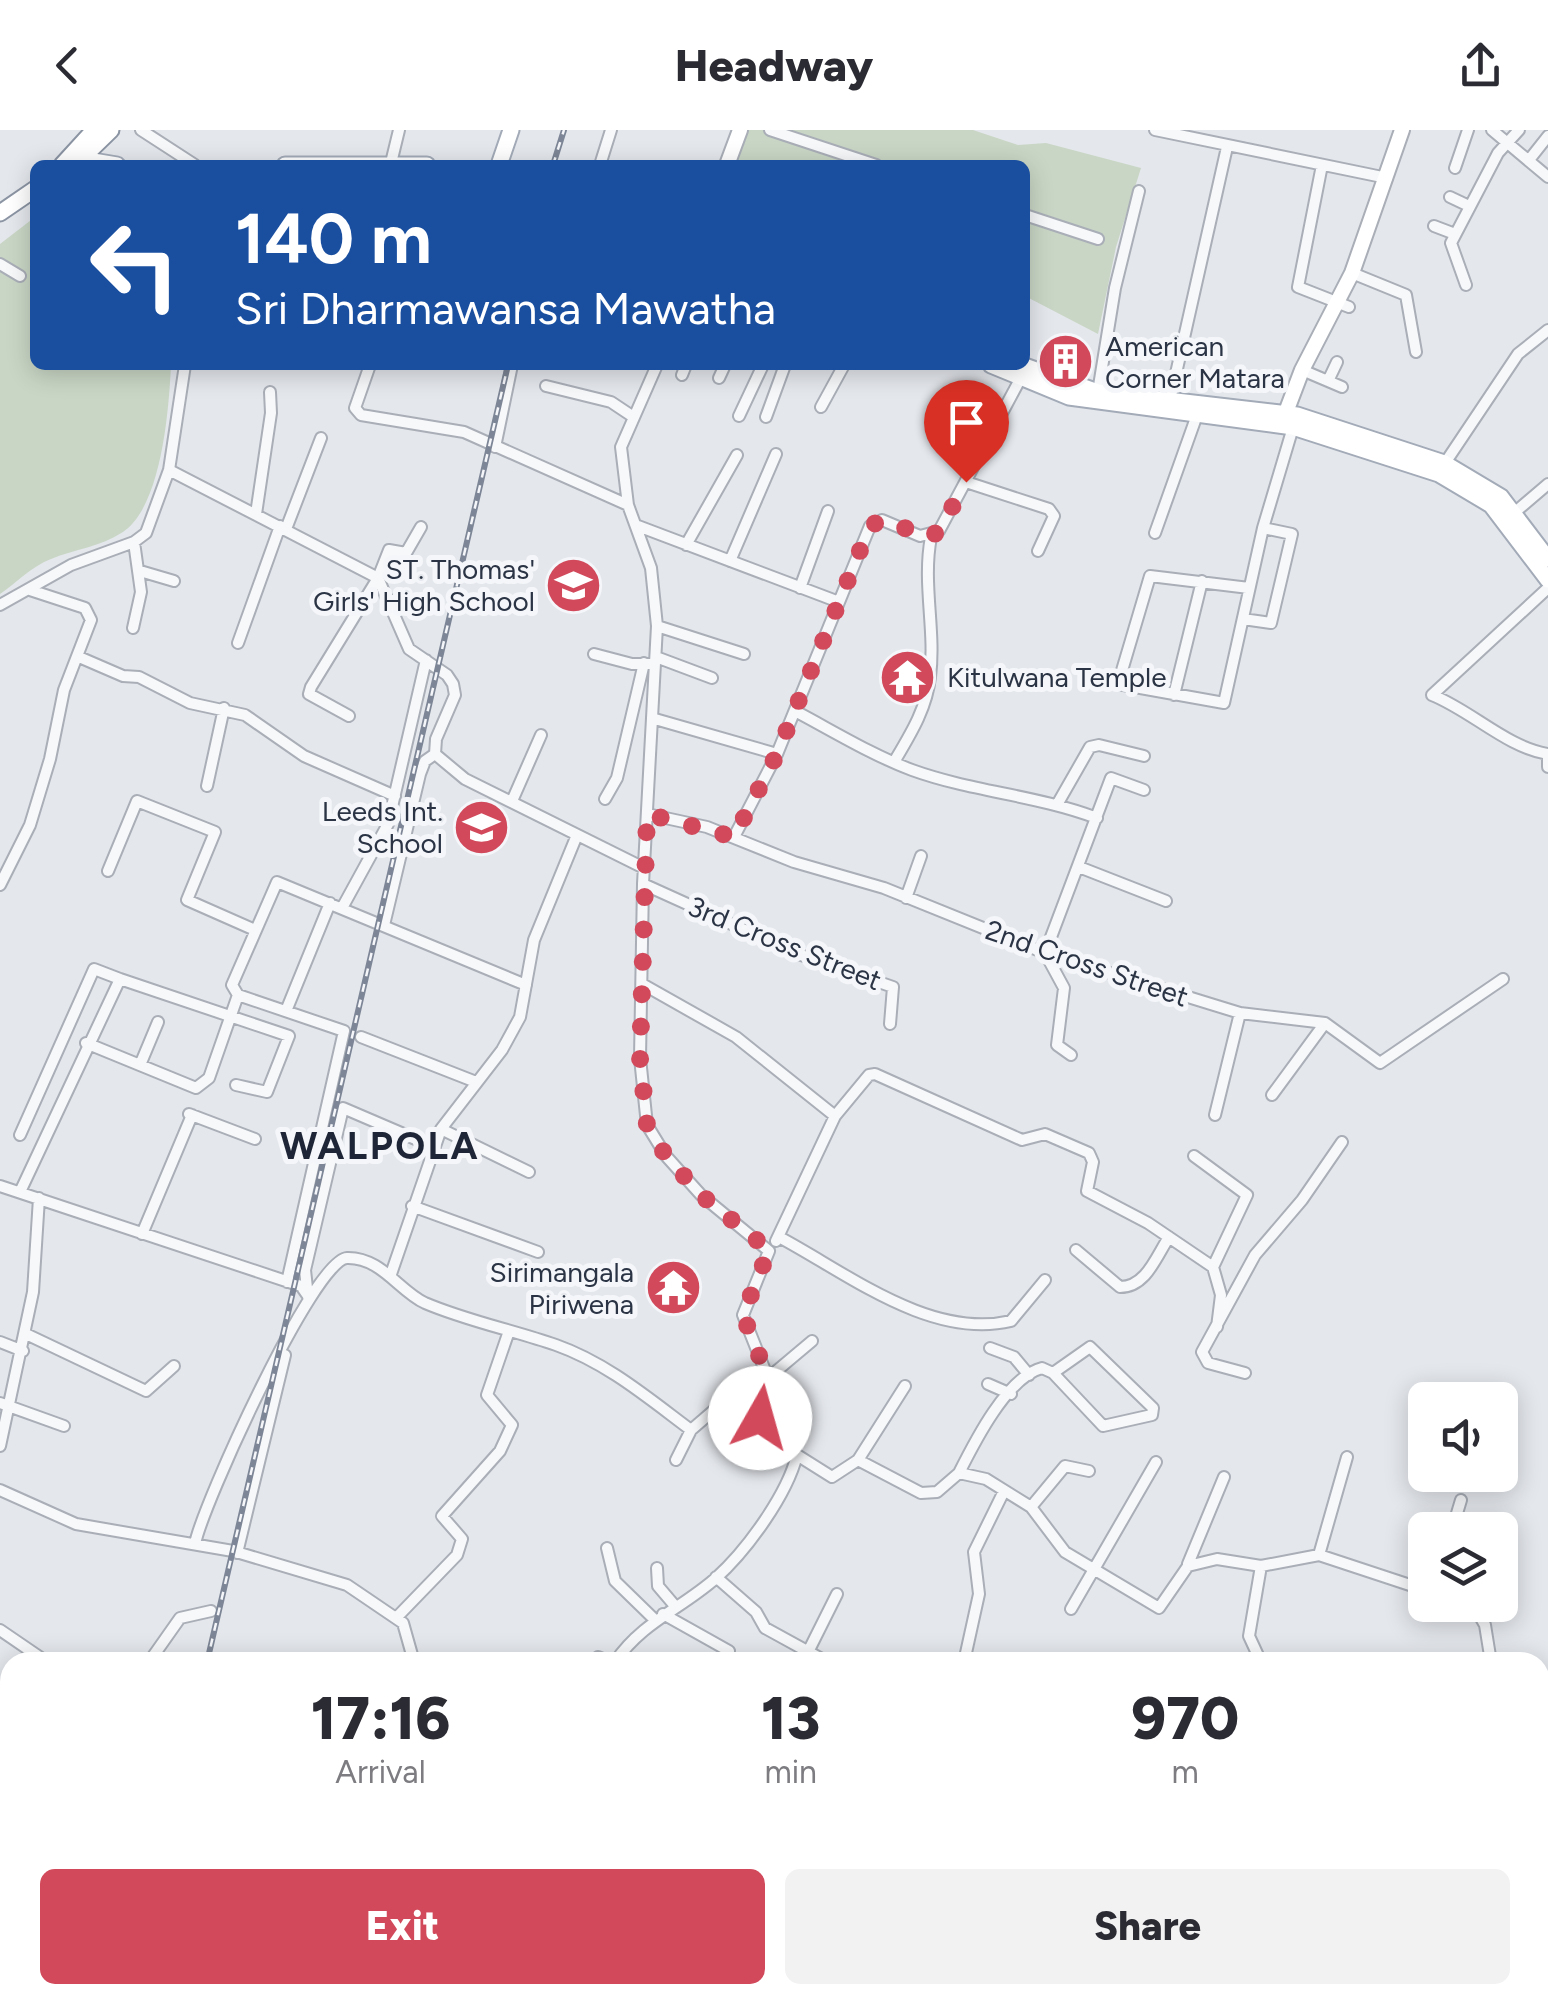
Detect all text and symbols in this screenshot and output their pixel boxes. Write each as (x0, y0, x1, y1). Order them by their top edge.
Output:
icon: back (40, 38, 95, 93)
text: Headway (675, 38, 873, 92)
icon: share (1453, 38, 1508, 93)
text: 140 m (235, 196, 432, 281)
icon: left (70, 200, 200, 330)
text: Sri Dharmawansa Mawatha (235, 281, 776, 335)
place label: American Corner Matara (1105, 329, 1285, 395)
building icon: American Corner Matara (1036, 332, 1096, 392)
pin (924, 380, 1009, 483)
icon: arrive (939, 395, 994, 450)
place label: ST. Thomas' Girls' High School (313, 552, 535, 618)
school or university icon: ST. Thomas' Girls' High School (544, 555, 604, 615)
temple icon: Kitulwana Temple (878, 647, 938, 707)
place label: Kitulwana Temple (947, 660, 1167, 694)
place label: Leeds Int. School (322, 794, 443, 860)
school or university icon: Leeds Int. School (452, 797, 512, 857)
street label: 3rd Cross Street (683, 889, 887, 997)
street label: 2nd Cross Street (981, 912, 1193, 1014)
district label: WALPOLA (280, 1123, 480, 1169)
place label: Sirimangala Piriwena (489, 1255, 634, 1321)
temple icon: Sirimangala Piriwena (643, 1258, 703, 1318)
position arrow (708, 1366, 812, 1470)
map controls (1408, 1382, 1518, 1622)
button: sound (1408, 1382, 1518, 1492)
button: layers (1408, 1512, 1518, 1622)
text: 17:16 (311, 1682, 450, 1754)
text: 13 (761, 1682, 820, 1754)
text: 970 (1131, 1682, 1239, 1754)
text: Arrival (335, 1753, 426, 1791)
text: min (764, 1753, 817, 1791)
text: m (1172, 1753, 1199, 1791)
button: Exit (40, 1869, 765, 1984)
button: Share (785, 1869, 1510, 1984)

